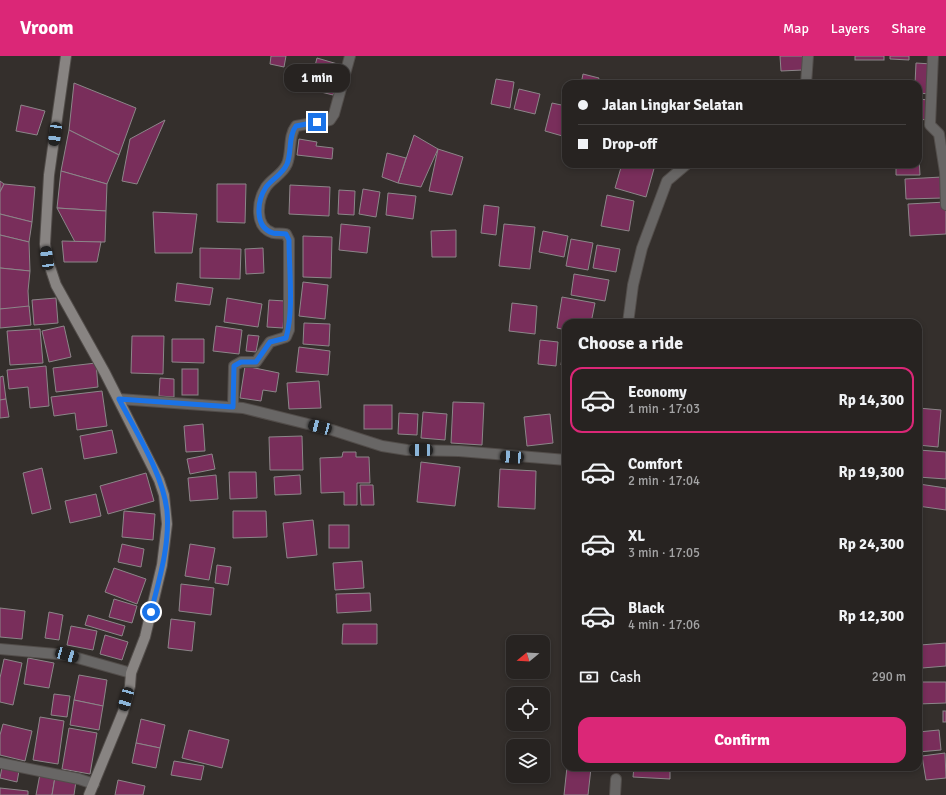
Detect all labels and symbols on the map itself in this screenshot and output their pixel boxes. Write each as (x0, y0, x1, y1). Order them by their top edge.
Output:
callout: 1 min (284, 64, 350, 92)
route end (308, 113, 326, 131)
car (47, 121, 63, 147)
car (39, 245, 55, 271)
car (307, 418, 333, 436)
car (409, 444, 433, 456)
car (500, 450, 524, 464)
route start (142, 603, 160, 621)
north arrow (506, 635, 550, 679)
car (54, 646, 80, 664)
car (117, 686, 135, 712)

